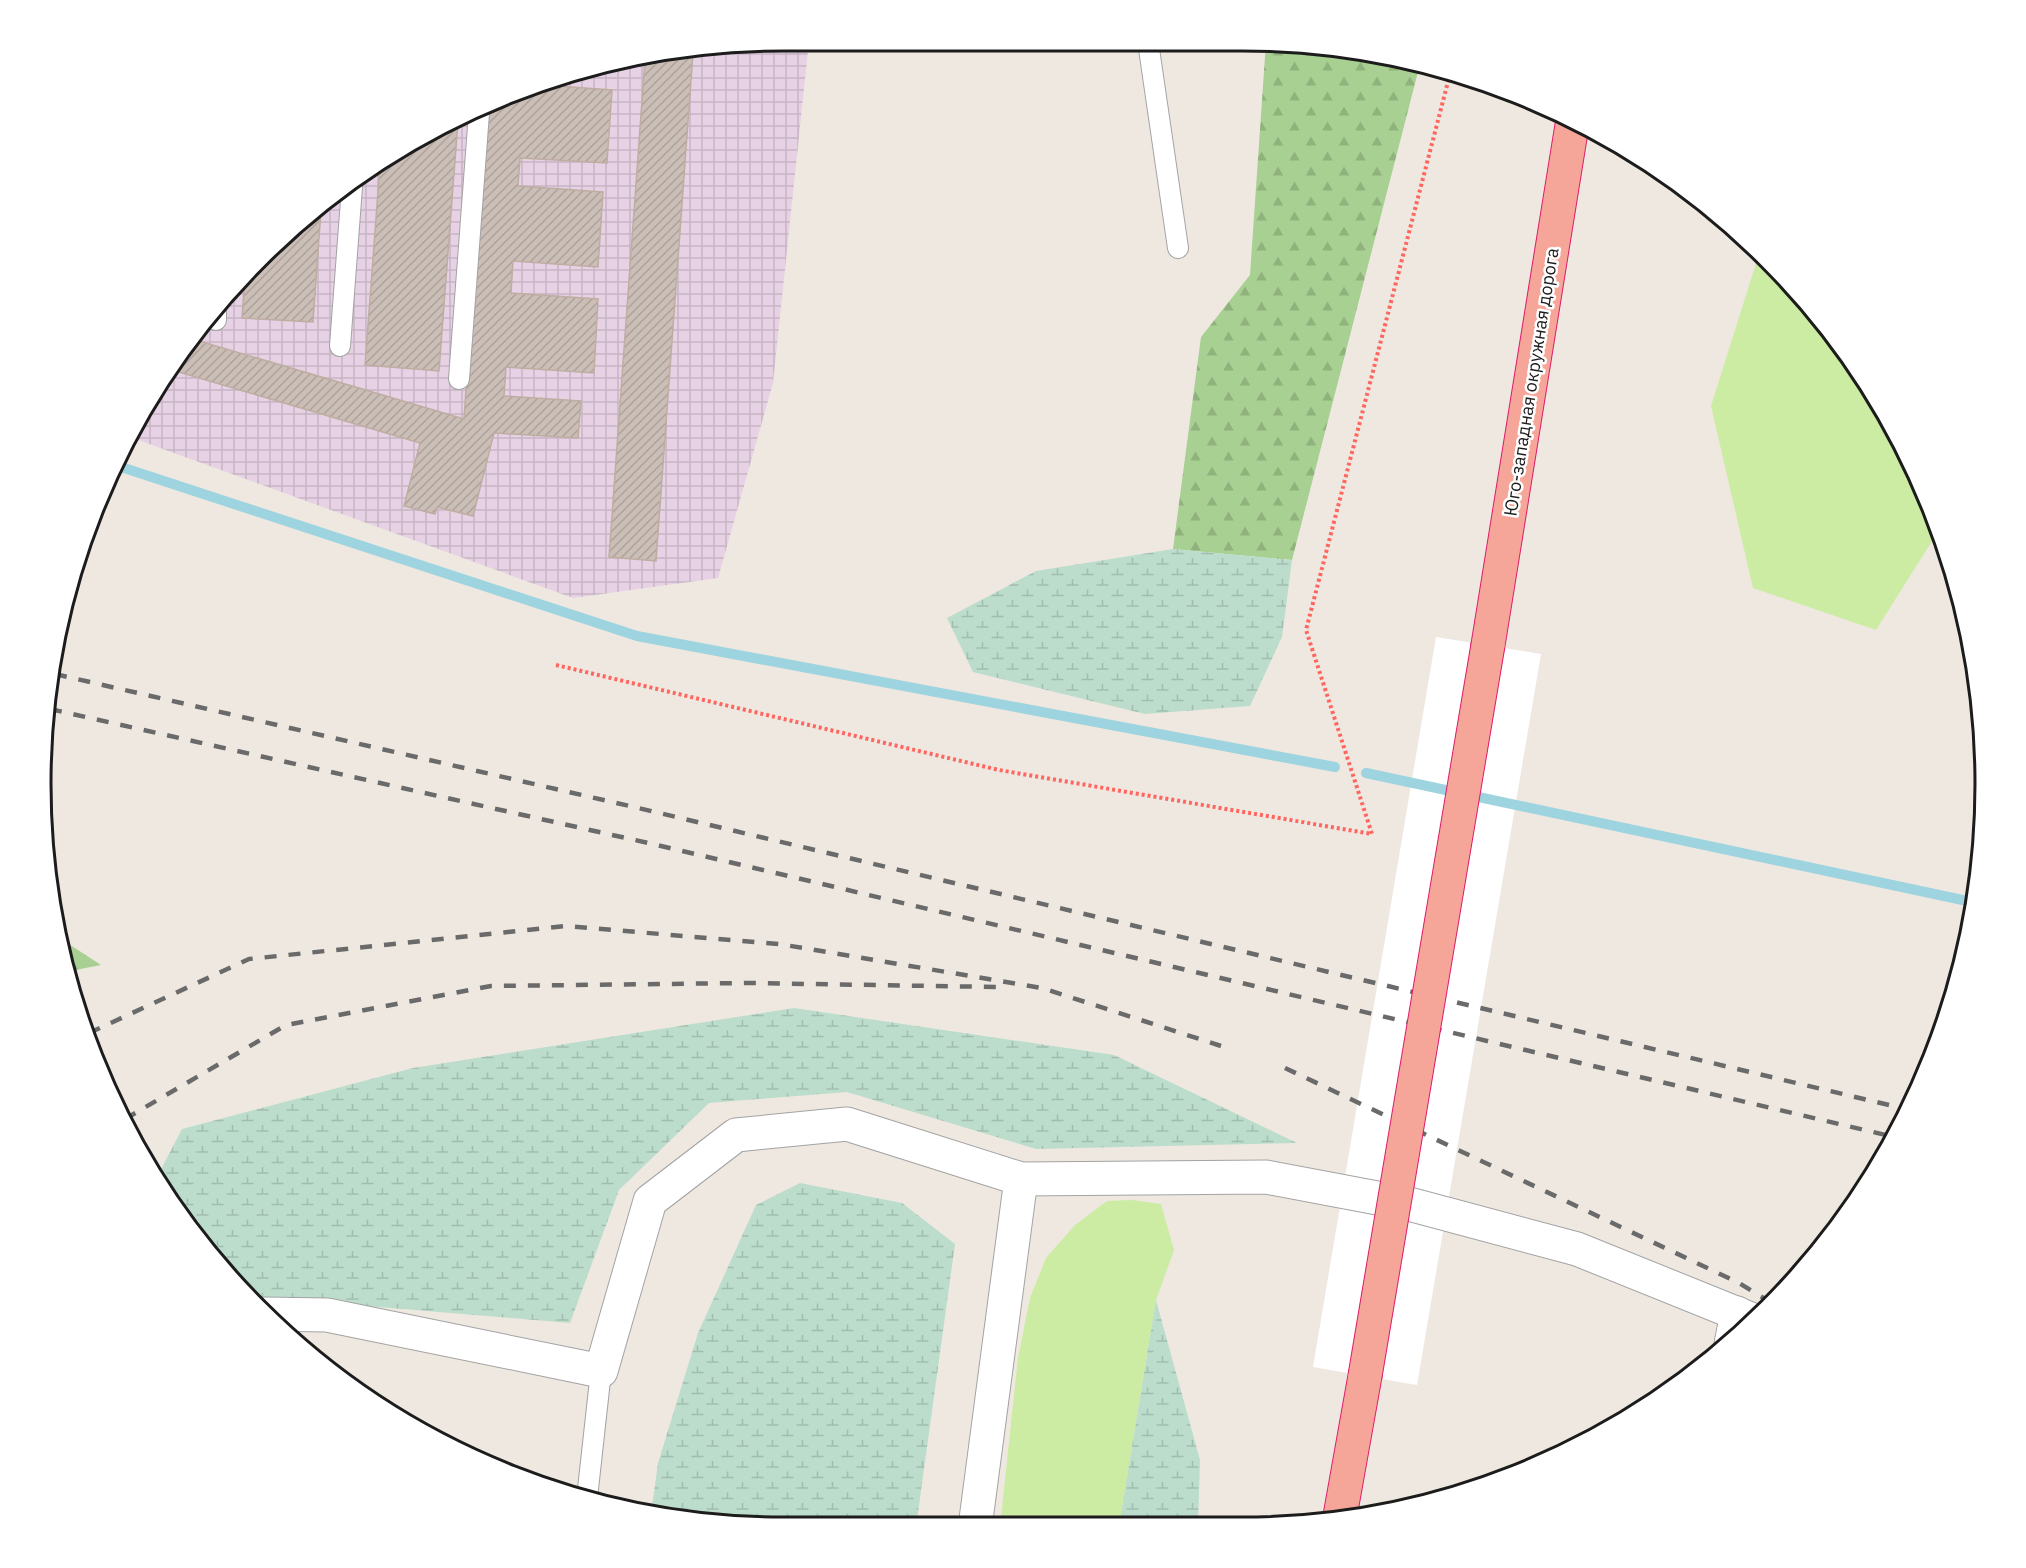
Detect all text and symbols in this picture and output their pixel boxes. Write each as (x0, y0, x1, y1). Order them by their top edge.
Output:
street label: Юго-западная окружная дорога (1498, 246, 1564, 518)

